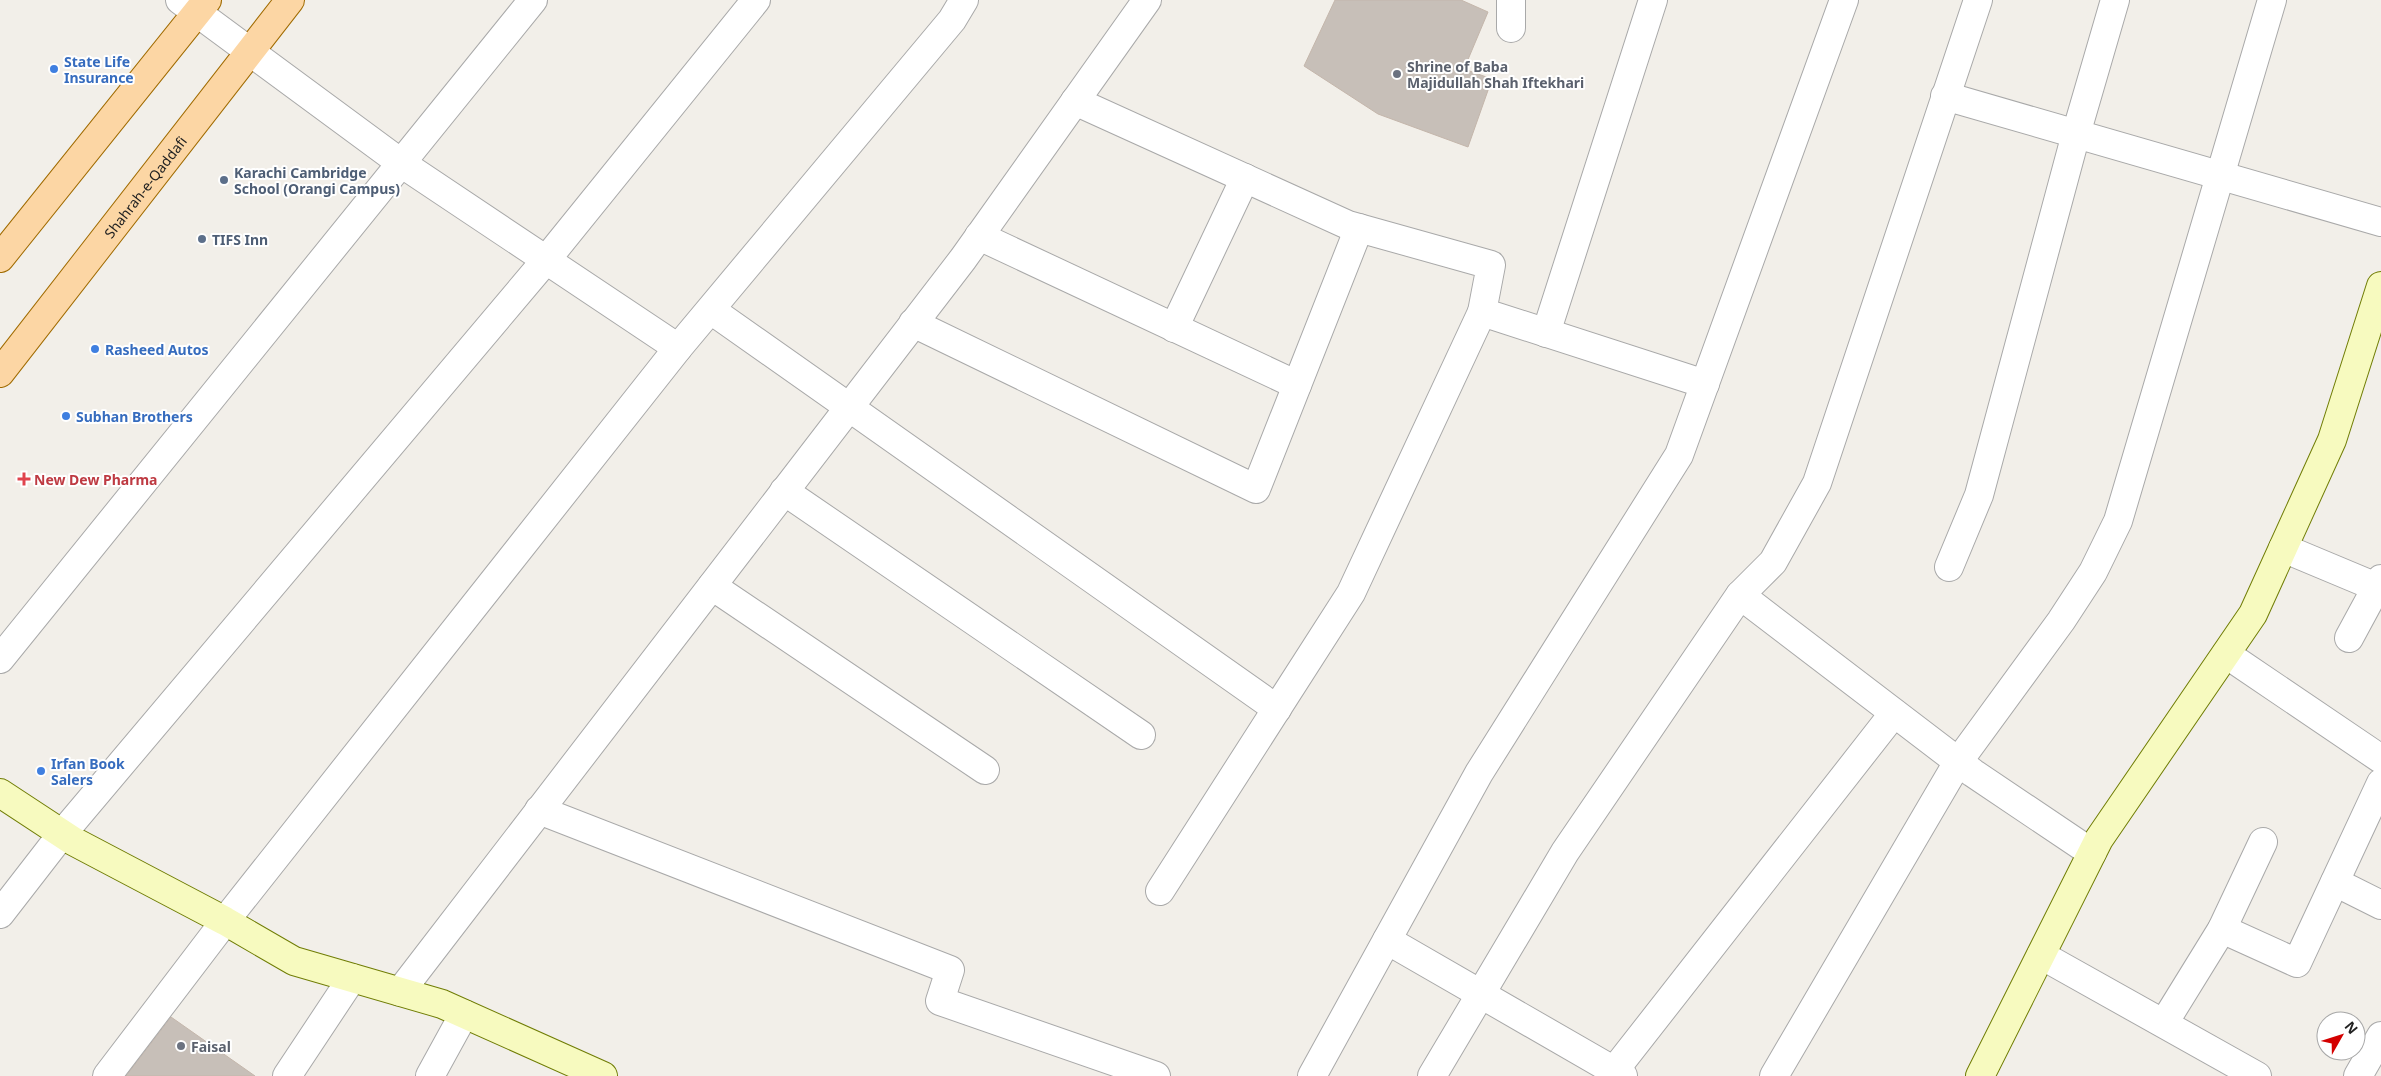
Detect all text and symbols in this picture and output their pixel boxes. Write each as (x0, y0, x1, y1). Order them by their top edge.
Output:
place label: State Life Insurance (64, 52, 134, 87)
place label: Shrine of Baba Majidullah Shah Iftekhari (1407, 57, 1584, 92)
marker: State Life Insurance (48, 63, 60, 75)
marker: Shrine of Baba Majidullah Shah Iftekhari (1391, 68, 1403, 80)
street label: Shahrah-e-Qaddafi (99, 132, 190, 242)
place label: Karachi Cambridge School (Orangi Campus) (234, 163, 400, 198)
marker: Karachi Cambridge School (Orangi Campus) (218, 174, 230, 186)
place label: TIFS Inn (212, 230, 268, 249)
marker: TIFS Inn (196, 233, 208, 245)
place label: Rasheed Autos (105, 340, 209, 359)
marker: Rasheed Autos (89, 343, 101, 355)
place label: Subhan Brothers (76, 407, 193, 426)
marker: Subhan Brothers (60, 410, 72, 422)
place label: New Dew Pharma (34, 470, 158, 489)
marker: New Dew Pharma (18, 473, 30, 485)
place label: Irfan Book Salers (51, 754, 125, 789)
marker: Irfan Book Salers (35, 765, 47, 777)
north arrow (2316, 1011, 2366, 1061)
text: N (2341, 1017, 2362, 1038)
place label: Faisal (191, 1037, 231, 1056)
marker: Faisal (175, 1040, 187, 1052)

